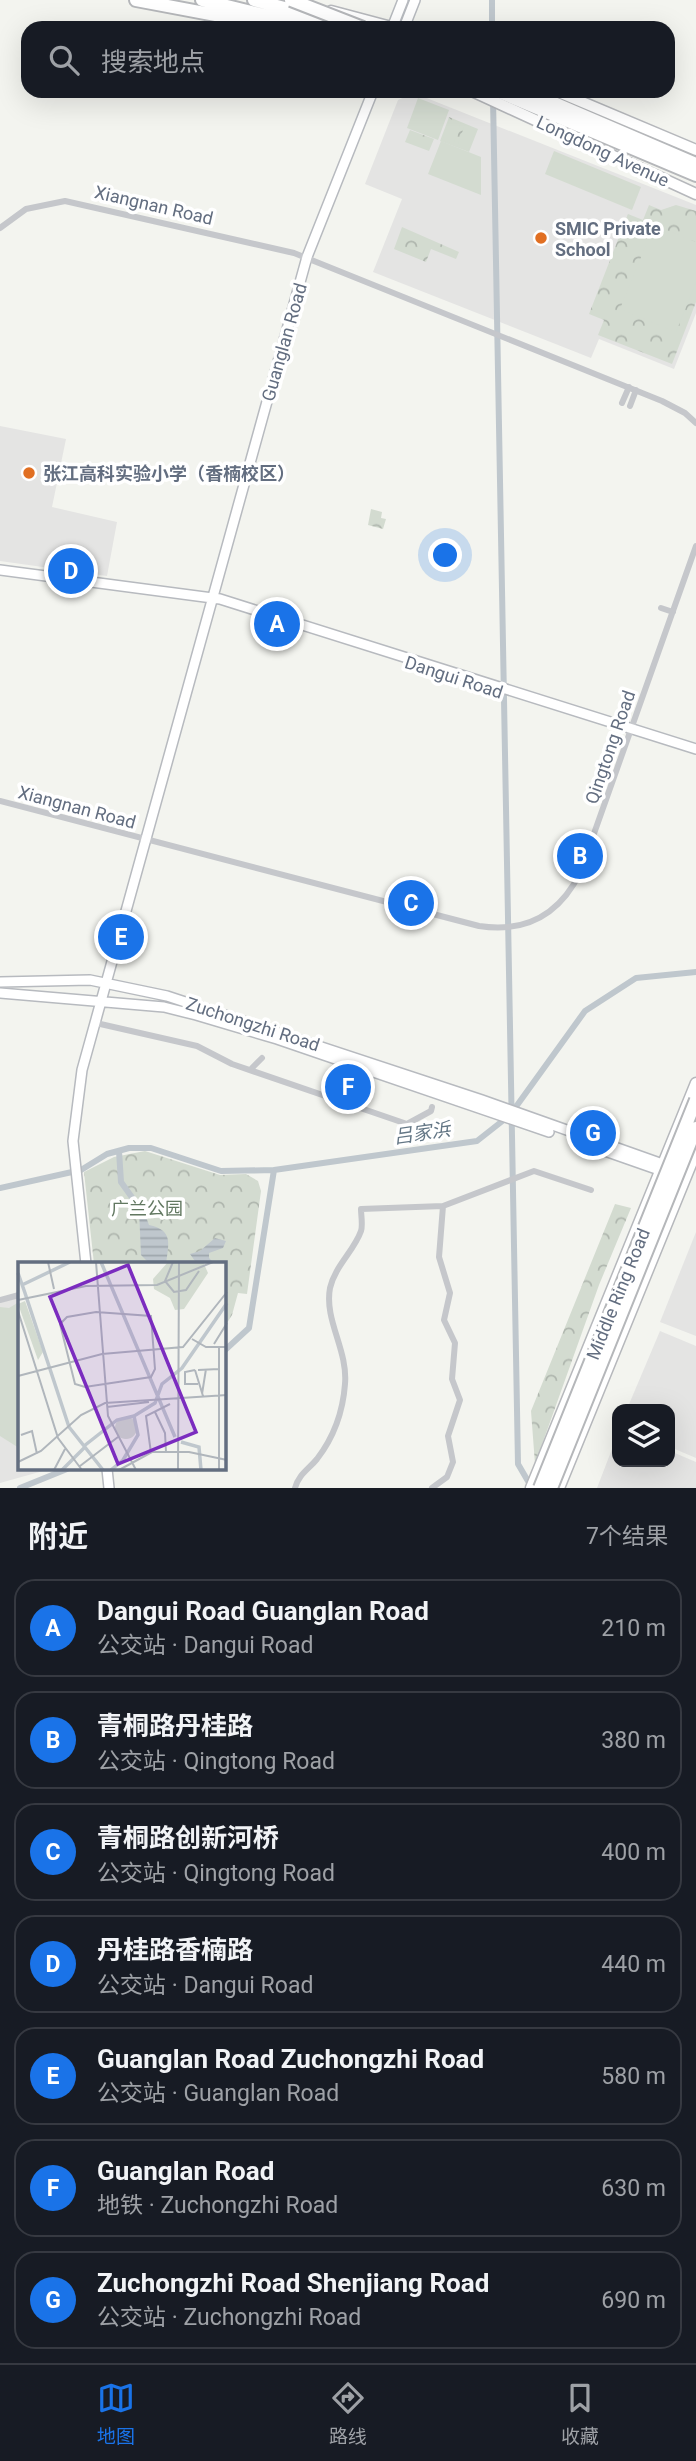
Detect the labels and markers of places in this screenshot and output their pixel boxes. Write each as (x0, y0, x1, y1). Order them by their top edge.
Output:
place label: SMIC Private School (555, 218, 661, 260)
marker: SMIC Private School (533, 230, 549, 246)
place label: 张江高科实验小学（香楠校区） (43, 463, 295, 484)
marker: 张江高科实验小学（香楠校区） (21, 465, 37, 481)
pin: D (48, 545, 94, 597)
pin: A (254, 598, 300, 650)
pin: B (557, 830, 603, 882)
pin: C (388, 877, 434, 929)
pin: E (98, 911, 144, 963)
pin: F (325, 1061, 371, 1113)
pin: G (570, 1107, 616, 1159)

